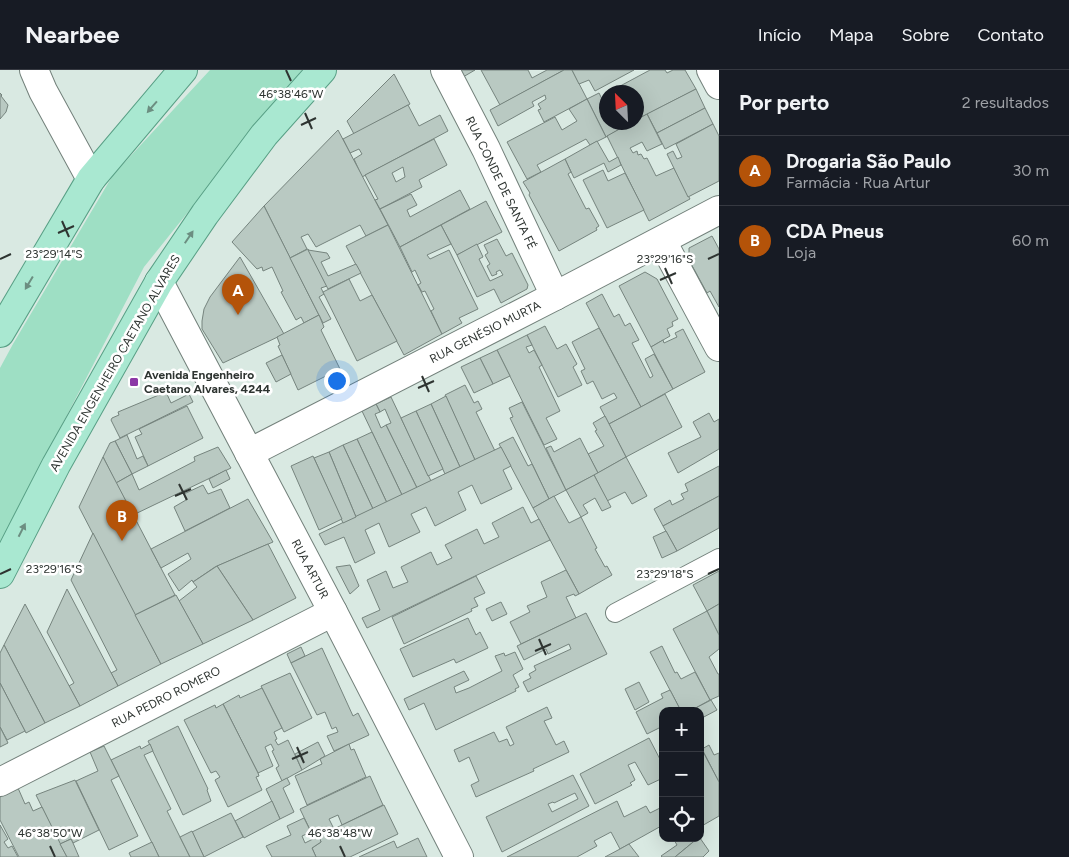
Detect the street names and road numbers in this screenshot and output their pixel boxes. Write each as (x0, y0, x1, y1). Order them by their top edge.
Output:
street label: RUA CONDE DE SANTA FÉ (463, 114, 539, 252)
street label: AVENIDA ENGENHEIRO CAETANO ALVARES (47, 252, 183, 474)
street label: RUA GENÉSIO MURTA (427, 298, 543, 366)
street label: RUA ARTUR (288, 537, 332, 601)
street label: RUA PEDRO ROMERO (109, 664, 223, 730)

